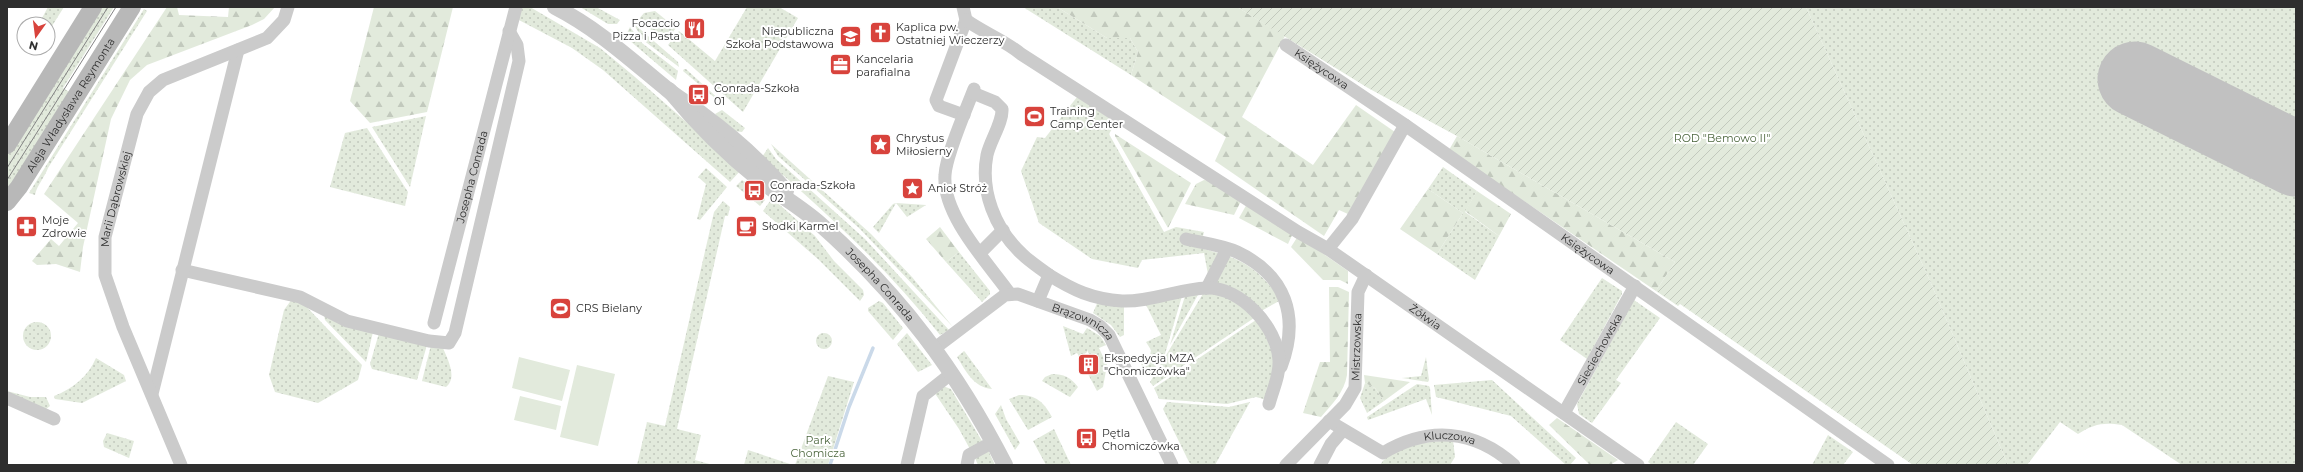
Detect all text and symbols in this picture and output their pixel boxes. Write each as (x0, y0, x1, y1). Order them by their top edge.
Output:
north arrow (16, 16, 56, 56)
place label: Focaccio Pizza i Pasta (612, 16, 680, 43)
restaurant icon: Focaccio Pizza i Pasta (682, 16, 708, 42)
church icon: Kaplica pw. Ostatniej Wieczerzy (867, 20, 893, 46)
place label: Kaplica pw. Ostatniej Wieczerzy (896, 20, 1004, 47)
place label: Niepubliczna Szkoła Podstawowa (726, 24, 834, 51)
school or university icon: Niepubliczna Szkoła Podstawowa (837, 24, 863, 50)
street label: Aleja Władysława Reymonta (23, 35, 118, 175)
text: N (28, 38, 40, 54)
street label: Księżycowa (1292, 46, 1352, 92)
office icon: Kancelaria parafialna (827, 52, 853, 78)
place label: Kancelaria parafialna (856, 52, 914, 79)
bus stop icon: Conrada-Szkoła 01 (686, 81, 712, 107)
place label: Conrada-Szkoła 01 (714, 81, 799, 108)
sports icon: Training Camp Center (1021, 104, 1047, 130)
place label: Training Camp Center (1050, 104, 1123, 131)
street label: Josepha Conrada (453, 129, 491, 226)
place icon: Chrystus Miłosierny (867, 131, 893, 157)
place label: Chrystus Miłosierny (896, 131, 952, 158)
park label: ROD "Bemowo II" (1674, 131, 1770, 145)
street label: Marii Dąbrowskiej (98, 150, 134, 247)
place icon: Anioł Stróż (900, 175, 926, 201)
bus stop icon: Conrada-Szkoła 02 (741, 178, 767, 204)
place label: Conrada-Szkoła 02 (770, 178, 855, 205)
place label: Anioł Stróż (928, 181, 987, 195)
pharmacy icon: Moje Zdrowie (14, 213, 40, 239)
place label: Moje Zdrowie (42, 213, 87, 240)
cafe icon: Słodki Karmel (733, 213, 759, 239)
place label: Słodki Karmel (762, 219, 838, 233)
street label: Księżycowa (1558, 230, 1617, 277)
street label: Josepha Conrada (842, 244, 917, 324)
sports icon: CRS Bielany (547, 295, 573, 321)
street label: Brązownicza (1050, 300, 1117, 342)
place label: CRS Bielany (576, 301, 642, 315)
street label: Żółwia (1406, 301, 1444, 333)
street label: Sieciechowska (1574, 311, 1625, 388)
street label: Mistrzowska (1348, 313, 1364, 381)
building icon: Ekspedycja MZA "Chomiczówka" (1075, 351, 1101, 377)
place label: Ekspedycja MZA "Chomiczówka" (1104, 351, 1195, 378)
bus stop icon: Pętla Chomiczówka (1073, 426, 1099, 452)
place label: Pętla Chomiczówka (1102, 426, 1180, 453)
street label: Kluczowa (1423, 428, 1478, 448)
park label: Park Chomicza (791, 433, 845, 460)

